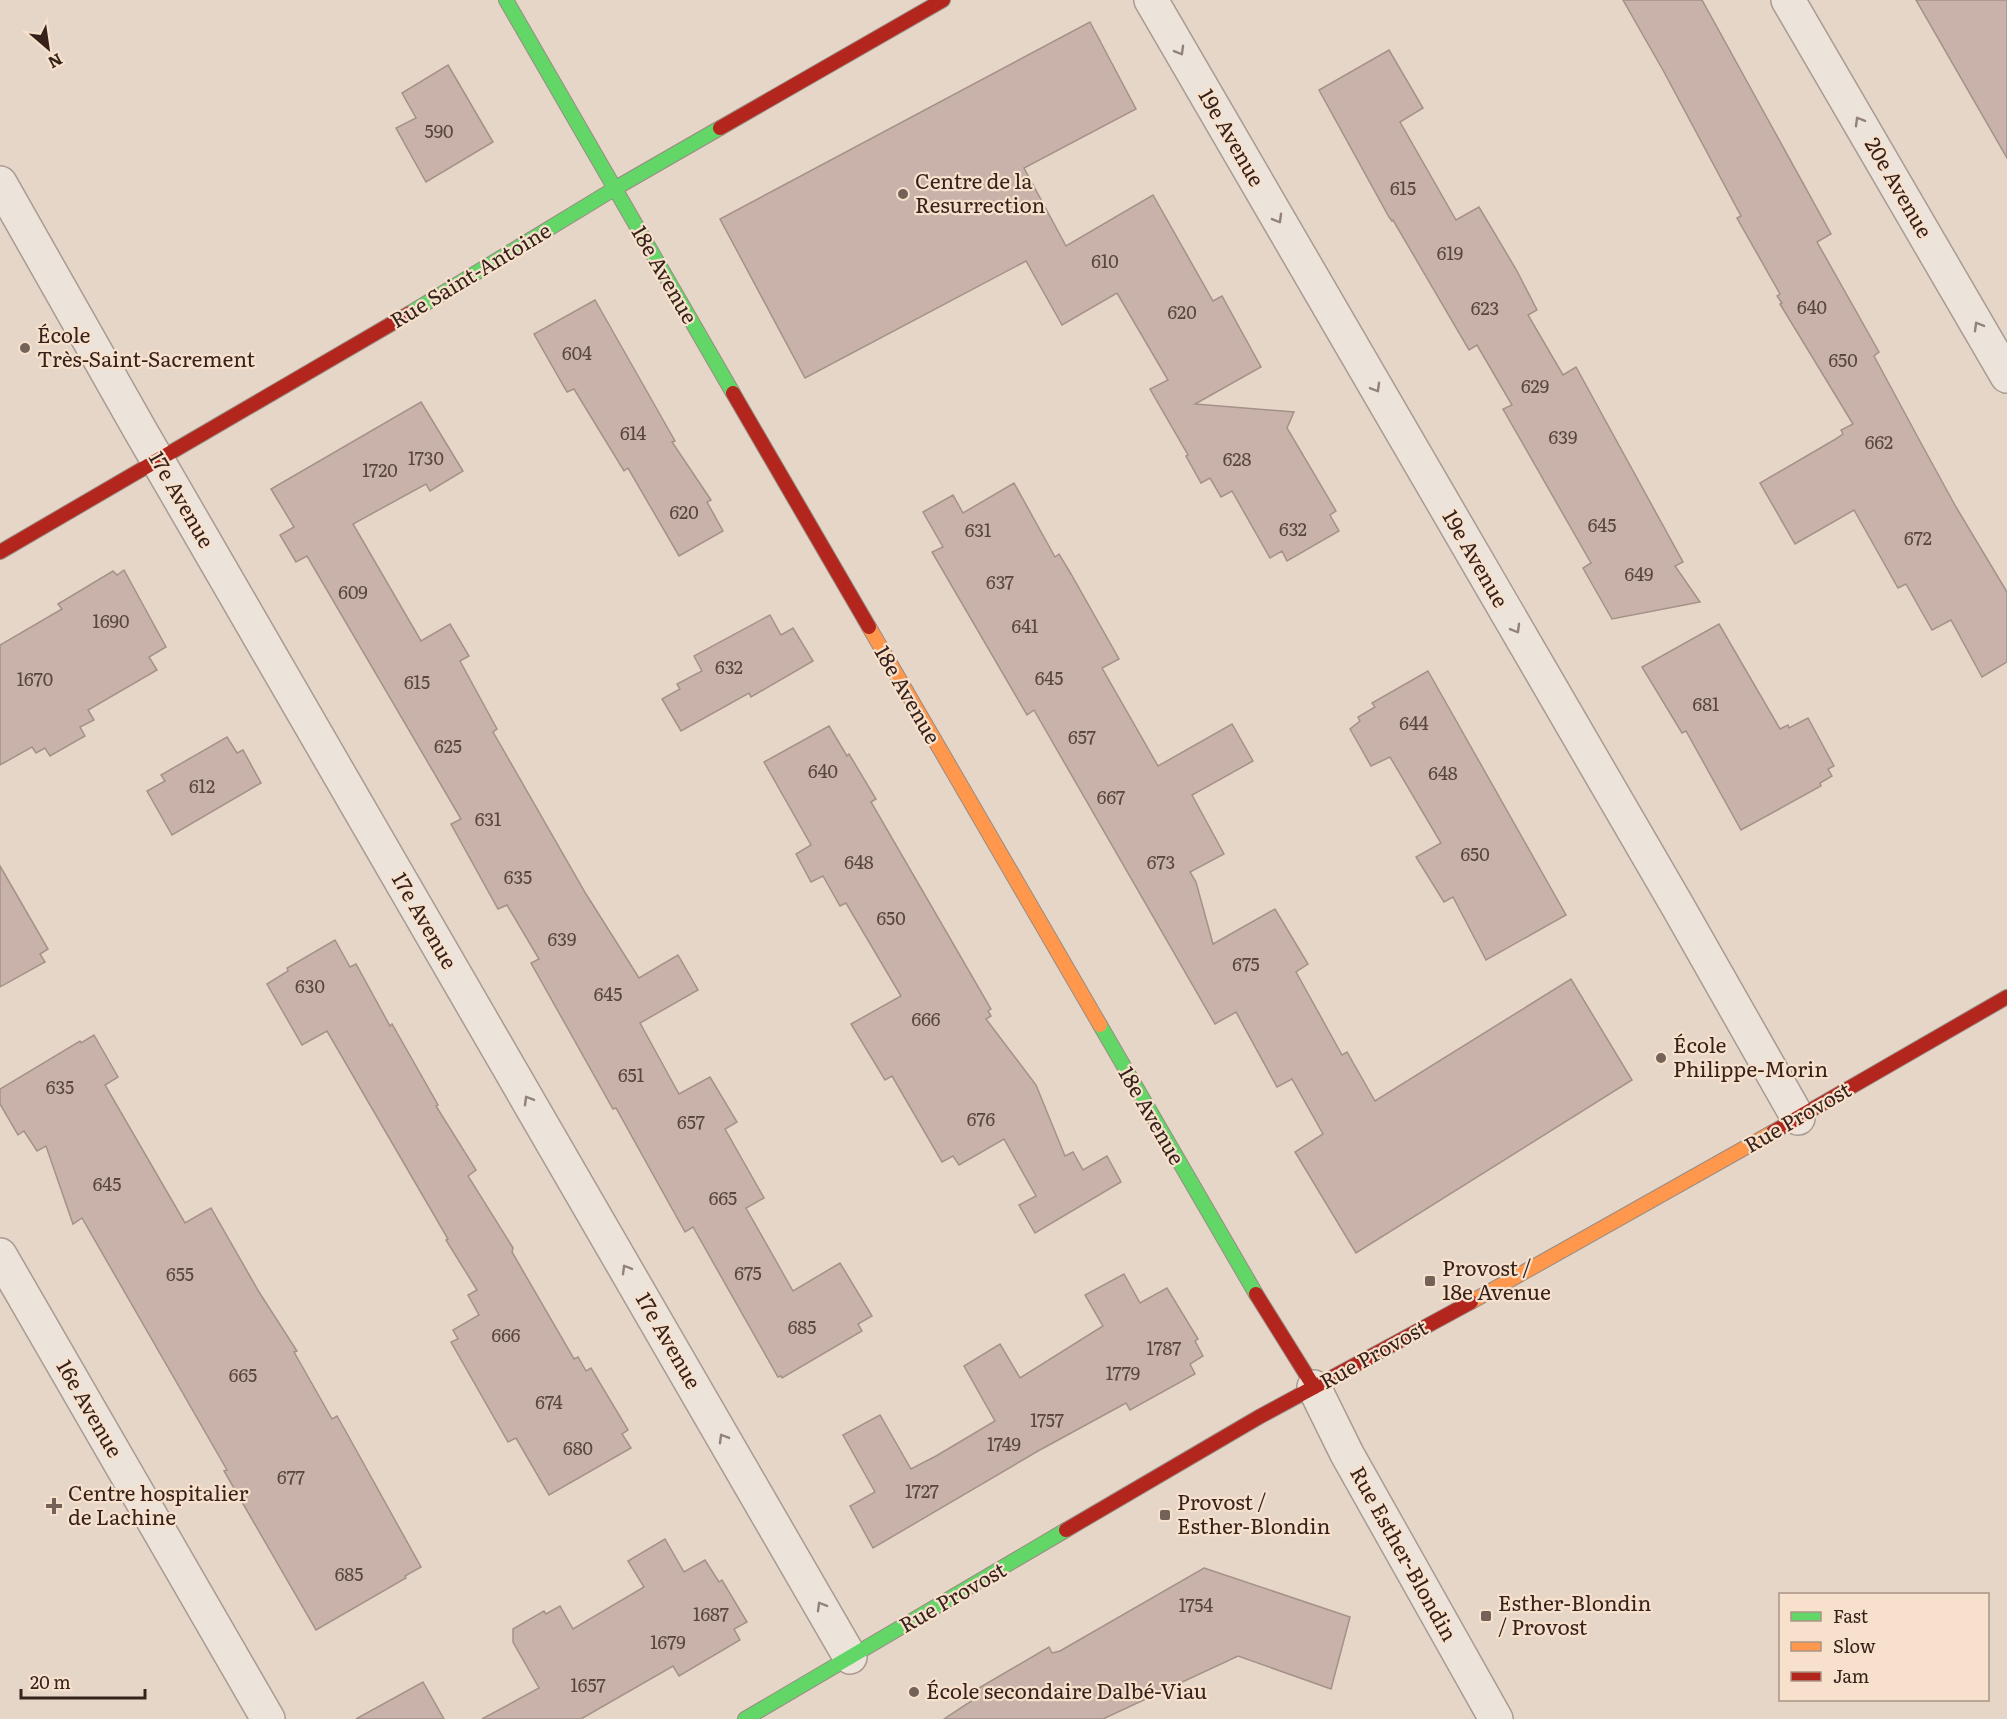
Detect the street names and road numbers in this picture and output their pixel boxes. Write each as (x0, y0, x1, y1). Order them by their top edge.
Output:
street label: 19e Avenue (1193, 82, 1274, 192)
street label: 20e Avenue (1859, 131, 1942, 243)
street label: Rue Saint-Antoine (383, 214, 556, 334)
street label: 18e Avenue (626, 219, 707, 329)
street label: 17e Avenue (143, 444, 223, 553)
street label: 19e Avenue (1437, 503, 1518, 613)
street label: 18e Avenue (869, 639, 950, 749)
street label: 17e Avenue (386, 865, 466, 974)
street label: 18e Avenue (1113, 1060, 1194, 1170)
street label: Rue Provost (1738, 1072, 1856, 1159)
street label: 17e Avenue (630, 1285, 710, 1394)
street label: Rue Provost (1313, 1310, 1433, 1395)
street label: 16e Avenue (51, 1353, 132, 1463)
street label: Rue Esther-Blondin (1344, 1460, 1466, 1646)
street label: Rue Provost (893, 1552, 1011, 1639)

